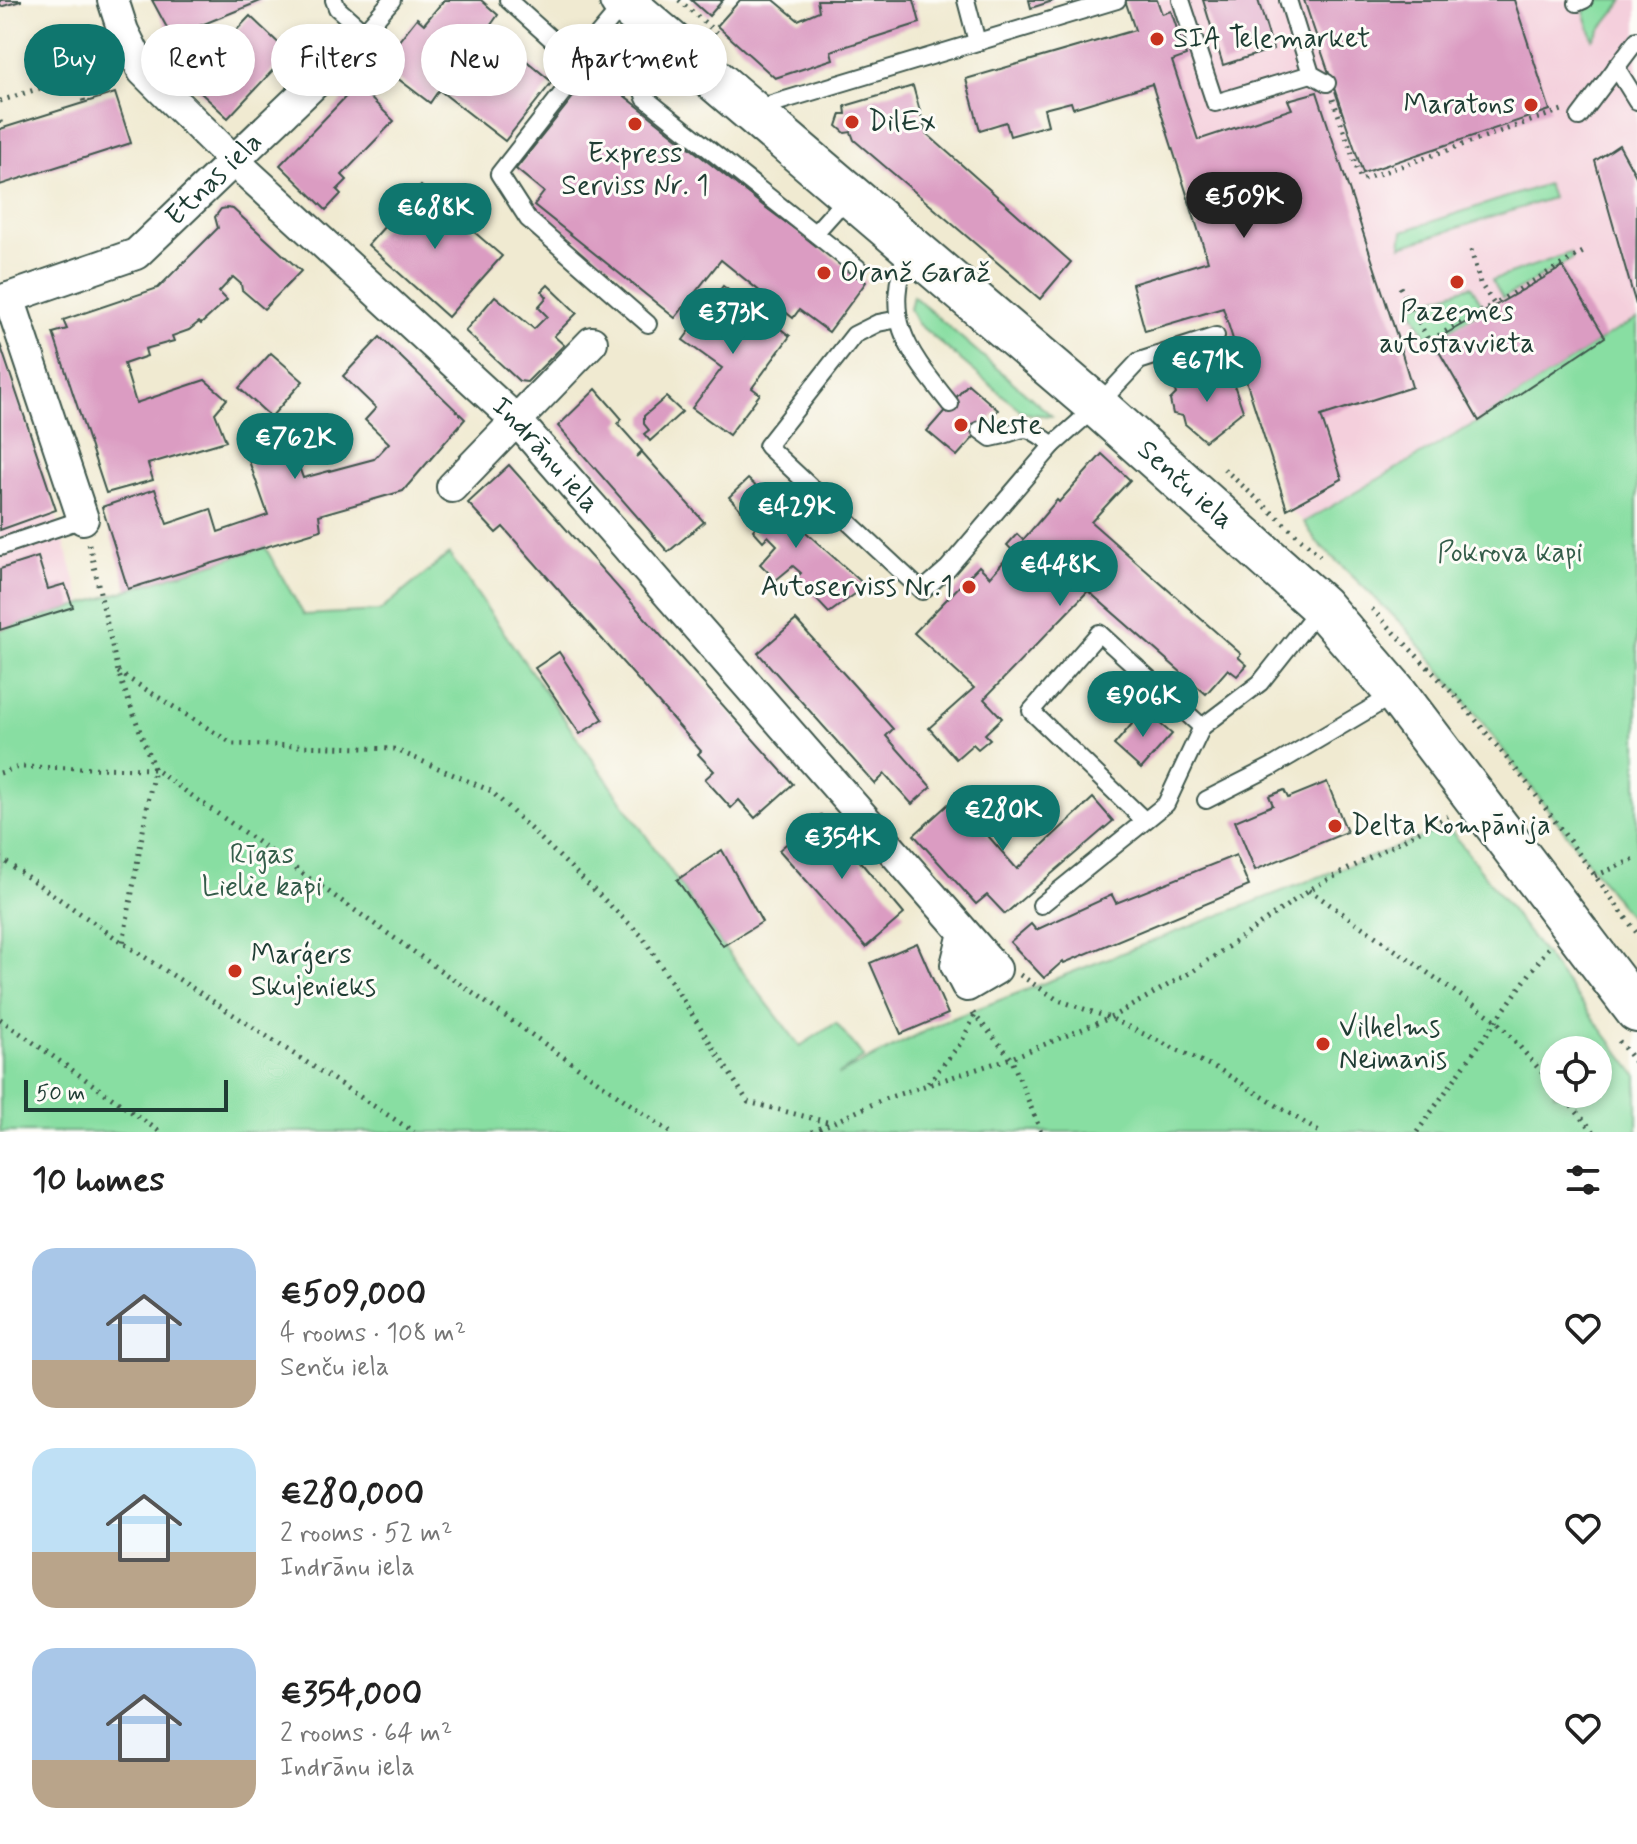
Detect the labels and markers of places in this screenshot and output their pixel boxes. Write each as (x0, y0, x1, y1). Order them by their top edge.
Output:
place label: SIA Telemarket (1173, 21, 1370, 58)
marker: SIA Telemarket (1148, 30, 1166, 48)
place label: Maratons (1403, 87, 1515, 124)
marker: Maratons (1522, 96, 1540, 114)
place label: DilEx (868, 104, 936, 141)
marker: DilEx (843, 113, 861, 131)
marker: Express Serviss Nr. 1 (626, 115, 644, 133)
place label: Express Serviss Nr. 1 (561, 136, 709, 205)
pin: €509K (1188, 172, 1300, 240)
pin: €688K (379, 183, 491, 251)
place label: Oranž Garaž (840, 255, 991, 292)
marker: Oranž Garaž (815, 264, 833, 282)
marker: Pazemes autostavvieta (1448, 273, 1466, 291)
pin: €373K (677, 288, 789, 356)
place label: Pazemes autostavvieta (1379, 294, 1535, 363)
pin: €671K (1151, 336, 1263, 404)
place label: Neste (977, 407, 1042, 444)
pin: €762K (239, 413, 351, 481)
marker: Neste (952, 416, 970, 434)
pin: €429K (740, 482, 852, 550)
pin: €448K (1004, 540, 1116, 608)
place label: Autoserviss Nr.1 (761, 569, 953, 606)
marker: Autoserviss Nr.1 (960, 578, 978, 596)
pin: €906K (1087, 671, 1199, 739)
pin: €280K (947, 785, 1059, 853)
place label: Delta Kompānija (1351, 808, 1551, 845)
pin: €354K (786, 813, 898, 881)
marker: Delta Kompānija (1326, 817, 1344, 835)
place label: Marģers Skujenieks (251, 937, 376, 1006)
marker: Marģers Skujenieks (226, 962, 244, 980)
place label: Vilhelms Neimanis (1339, 1010, 1447, 1079)
marker: Vilhelms Neimanis (1314, 1035, 1332, 1053)

